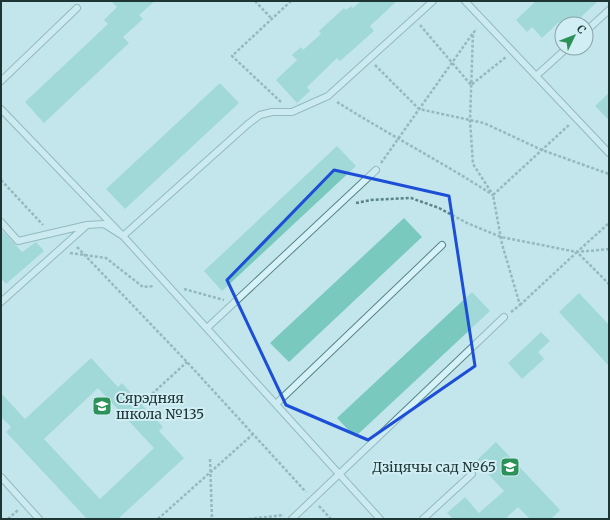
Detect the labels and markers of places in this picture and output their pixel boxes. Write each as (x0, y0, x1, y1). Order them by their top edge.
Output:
place label: Сярэдняя школа №135 (116, 389, 204, 423)
school or university icon: Сярэдняя школа №135 (91, 395, 113, 417)
school or university icon: Дзіцячы сад №65 (499, 456, 521, 478)
place label: Дзіцячы сад №65 (372, 458, 496, 476)

